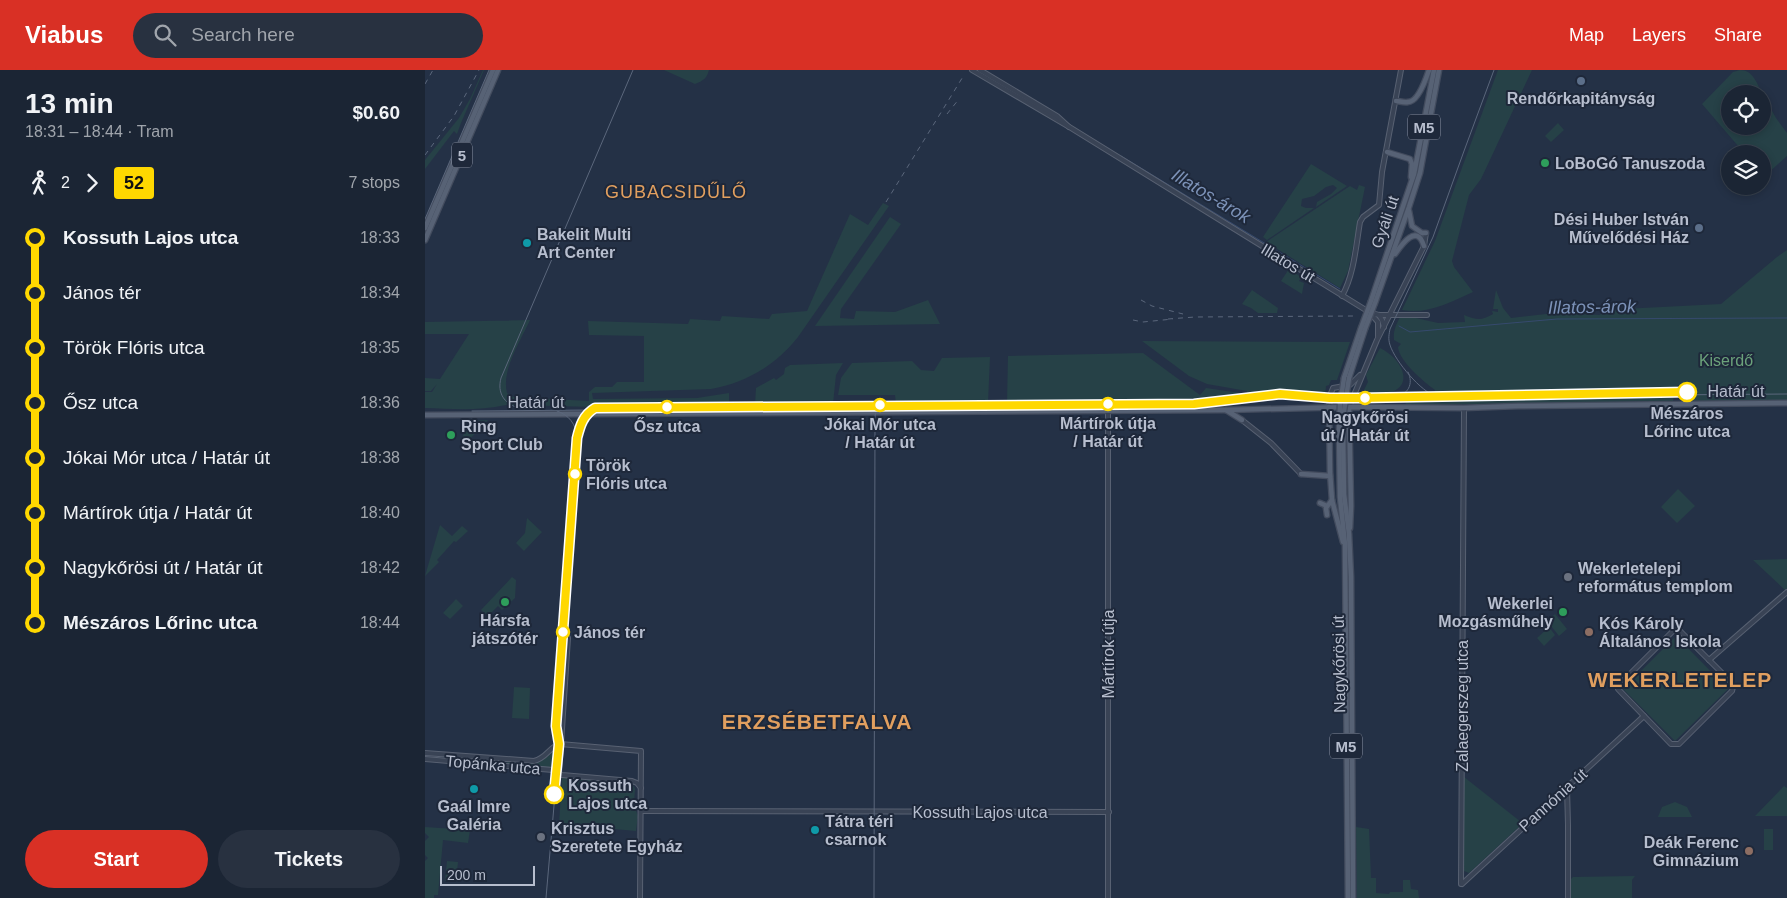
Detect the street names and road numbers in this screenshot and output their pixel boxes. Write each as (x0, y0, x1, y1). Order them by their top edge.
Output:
road number: M5 (1408, 114, 1440, 140)
road number: 5 (452, 142, 472, 168)
street label: Gyáli út (1368, 193, 1402, 250)
street label: Illatos út (1258, 240, 1318, 286)
street label: Határ út (1708, 383, 1765, 400)
street label: Határ út (508, 394, 565, 411)
street label: Mártírok útja (1100, 609, 1117, 698)
street label: Nagykőrösi út (1330, 614, 1348, 713)
street label: Zalaegerszeg utca (1454, 640, 1471, 772)
road number: M5 (1330, 734, 1362, 758)
street label: Topánka utca (445, 752, 541, 778)
street label: Pannónia út (1516, 765, 1591, 835)
street label: Kossuth Lajos utca (912, 804, 1048, 821)

